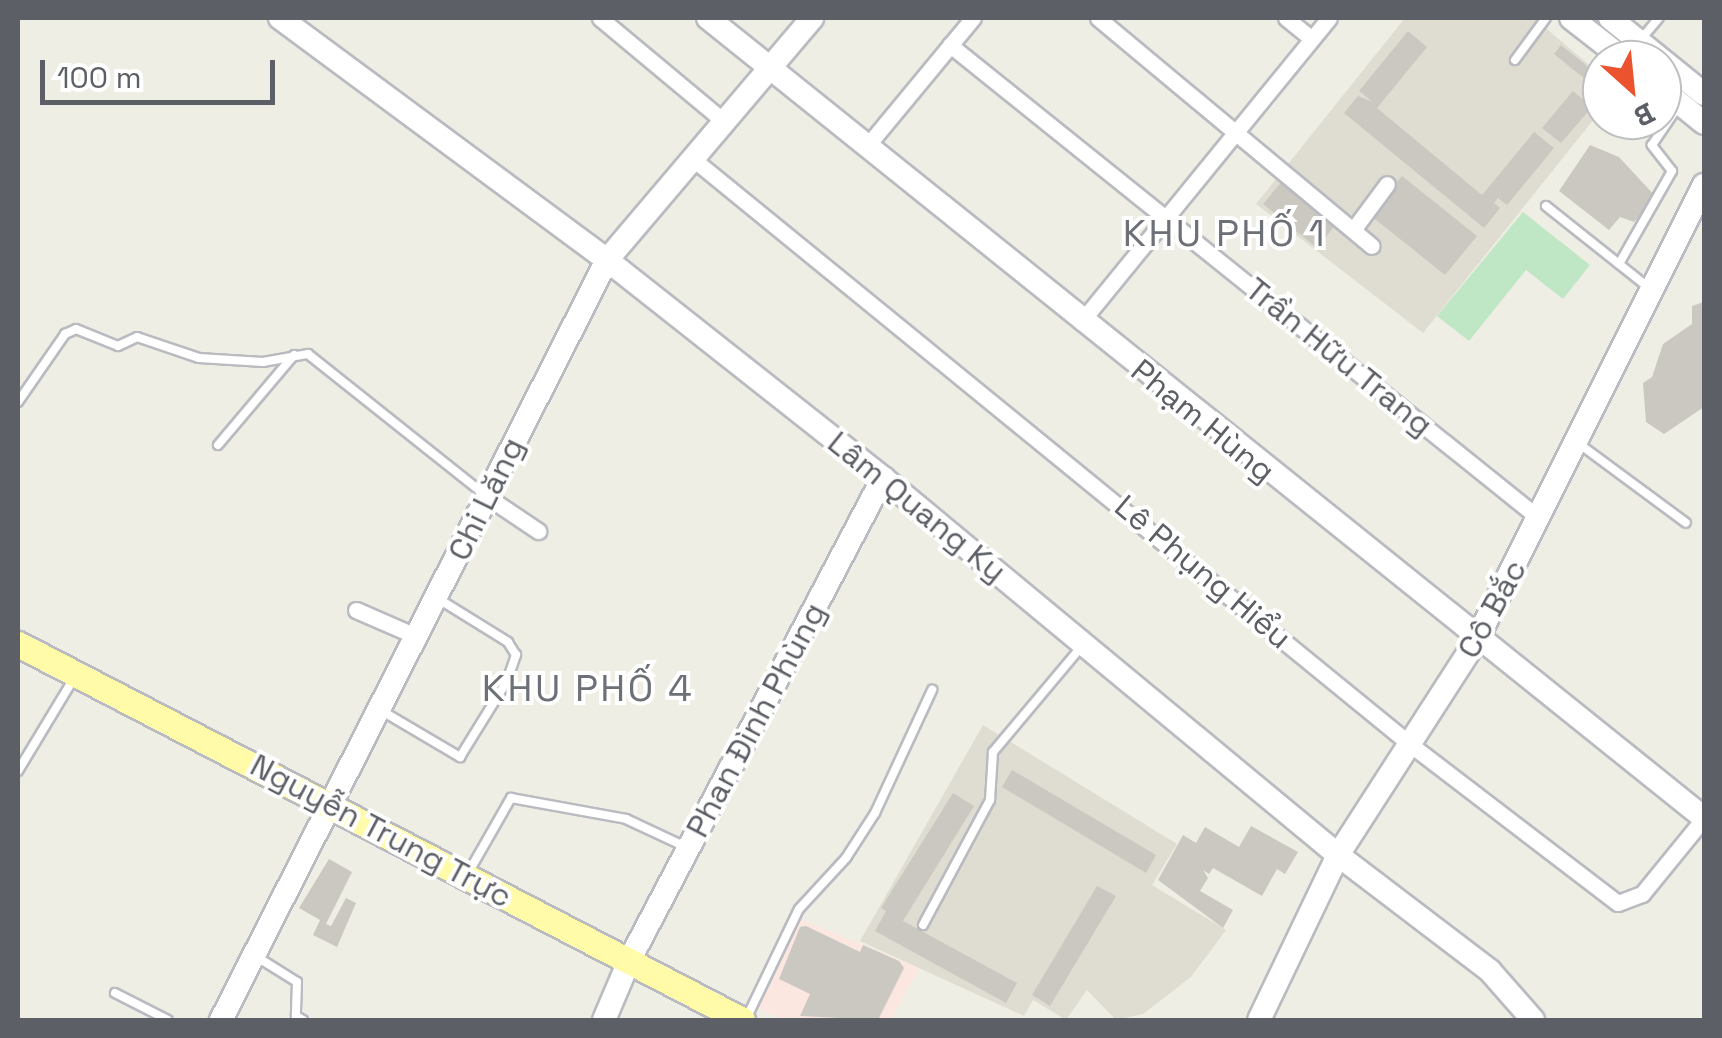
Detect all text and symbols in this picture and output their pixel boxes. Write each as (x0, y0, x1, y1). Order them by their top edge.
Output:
scale bar (45, 40, 280, 102)
north arrow (1582, 40, 1682, 140)
text: 100 m (57, 58, 142, 97)
text: B (1628, 95, 1661, 135)
district label: KHU PHỐ 1 (1123, 211, 1327, 257)
street label: Trần Hữu Trang (1237, 270, 1441, 444)
street label: Phạm Hùng (1123, 351, 1283, 491)
street label: Lâm Quang Ky (820, 423, 1014, 591)
street label: Chi Lăng (440, 431, 532, 567)
street label: Lê Phụng Hiểu (1107, 487, 1299, 657)
street label: Cô Bắc (1449, 553, 1535, 665)
street label: Phan Đình Phùng (678, 596, 834, 844)
district label: KHU PHỐ 4 (482, 666, 694, 712)
street label: Nguyễn Trung Trực (243, 746, 519, 916)

